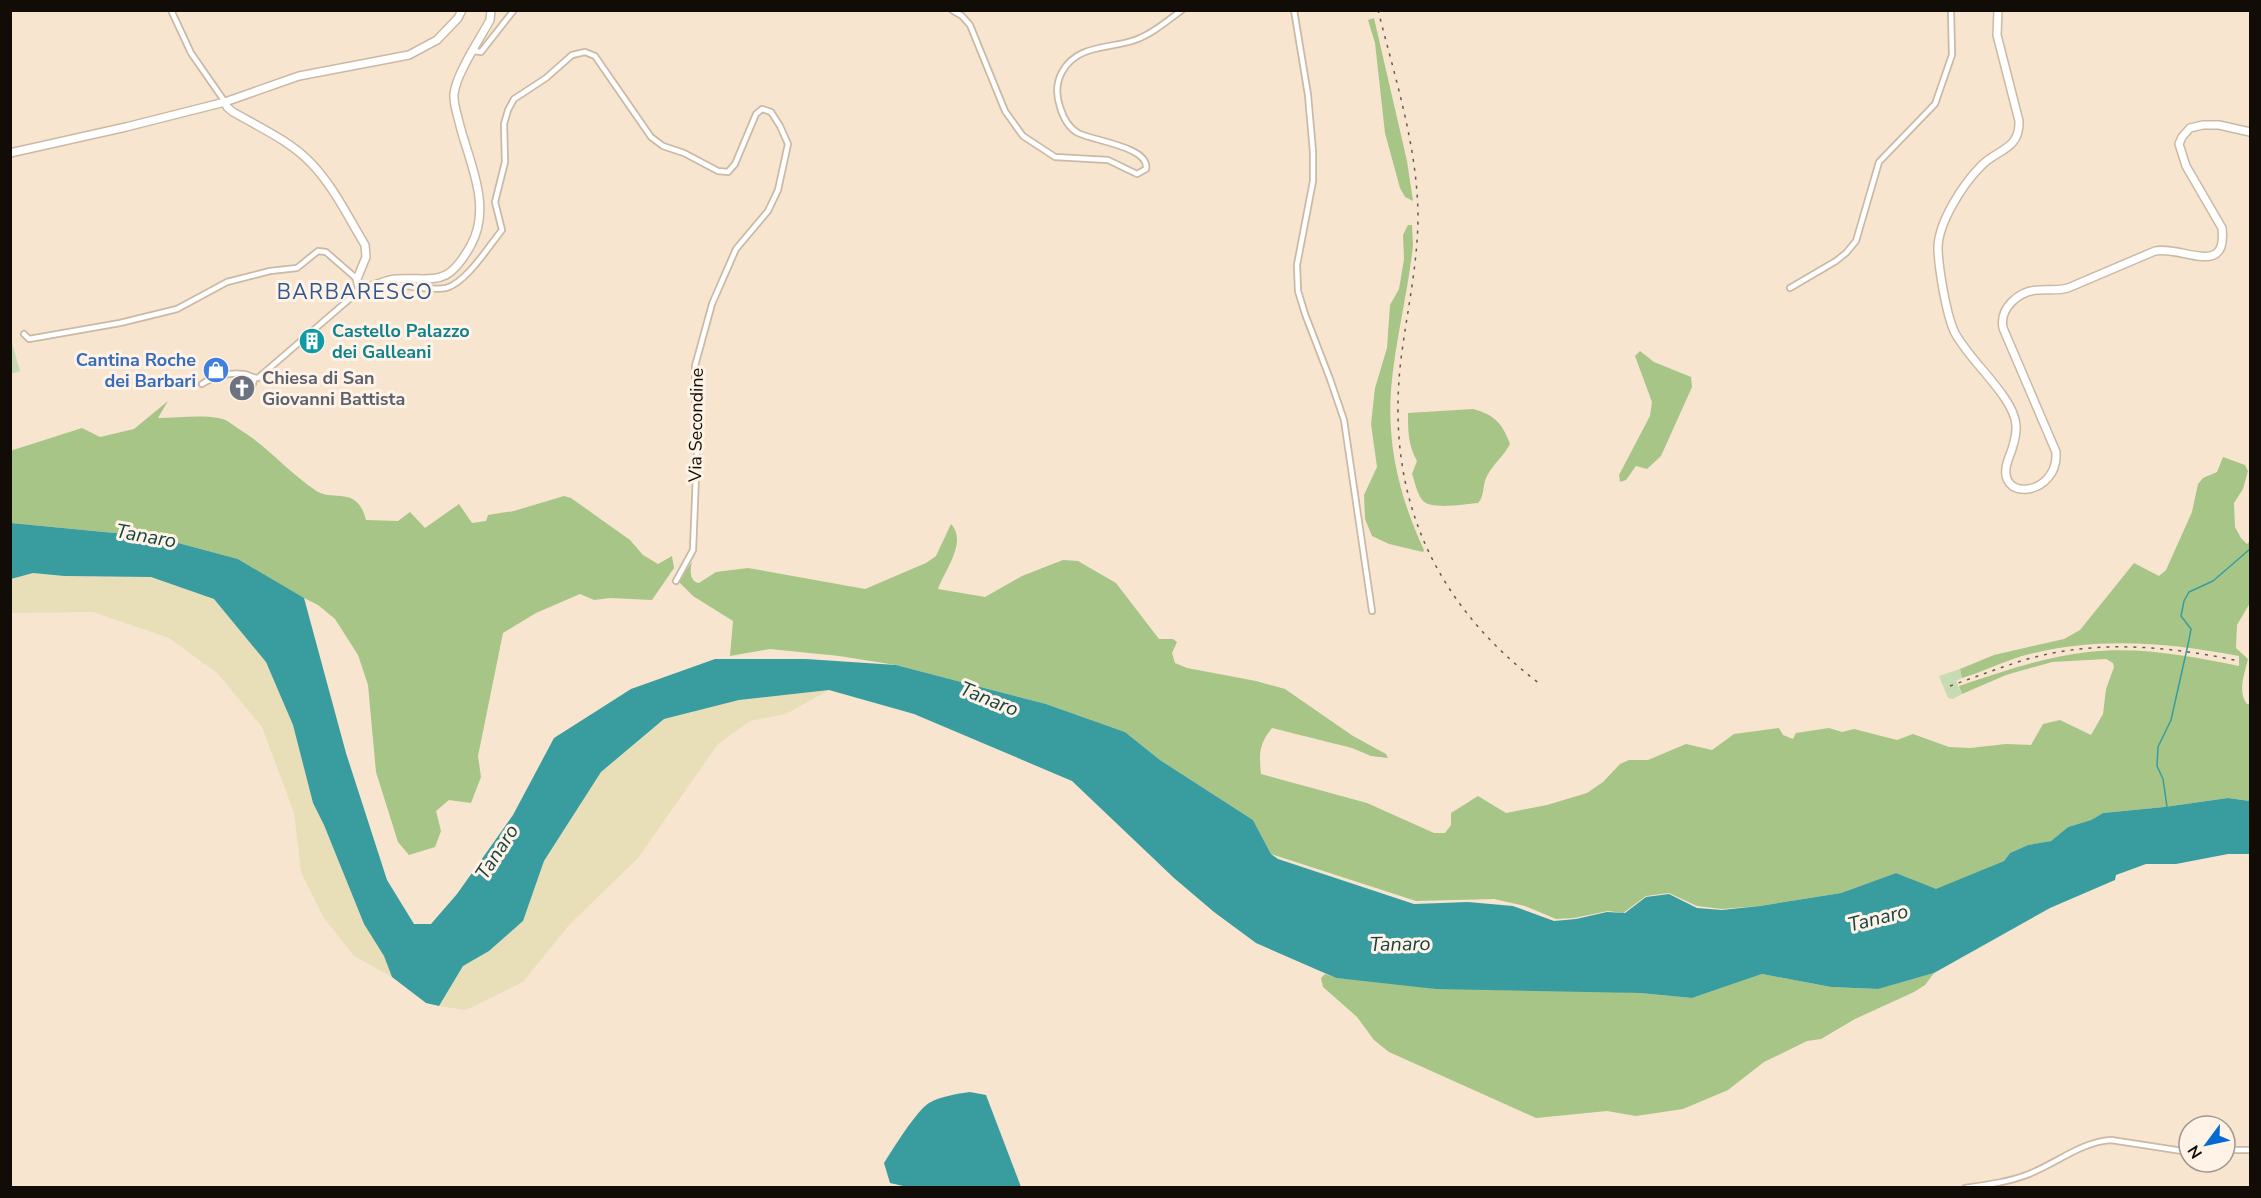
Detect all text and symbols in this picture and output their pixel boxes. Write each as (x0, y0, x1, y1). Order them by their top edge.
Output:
district label: BARBARESCO (277, 278, 433, 306)
place label: Castello Palazzo dei Galleani (332, 319, 470, 364)
building icon: Castello Palazzo dei Galleani (297, 326, 327, 356)
place label: Cantina Roche dei Barbari (76, 348, 196, 393)
shop icon: Cantina Roche dei Barbari (201, 355, 231, 385)
place label: Chiesa di San Giovanni Battista (262, 366, 405, 411)
street label: Via Secondine (683, 368, 709, 483)
church icon: Chiesa di San Giovanni Battista (227, 373, 257, 403)
water label: Tanaro (114, 517, 178, 555)
water label: Tanaro (956, 675, 1022, 723)
water label: Tanaro (469, 819, 525, 885)
water label: Tanaro (1845, 897, 1911, 939)
water label: Tanaro (1369, 930, 1431, 958)
north arrow (2177, 1114, 2237, 1174)
text: N (2183, 1141, 2208, 1163)

